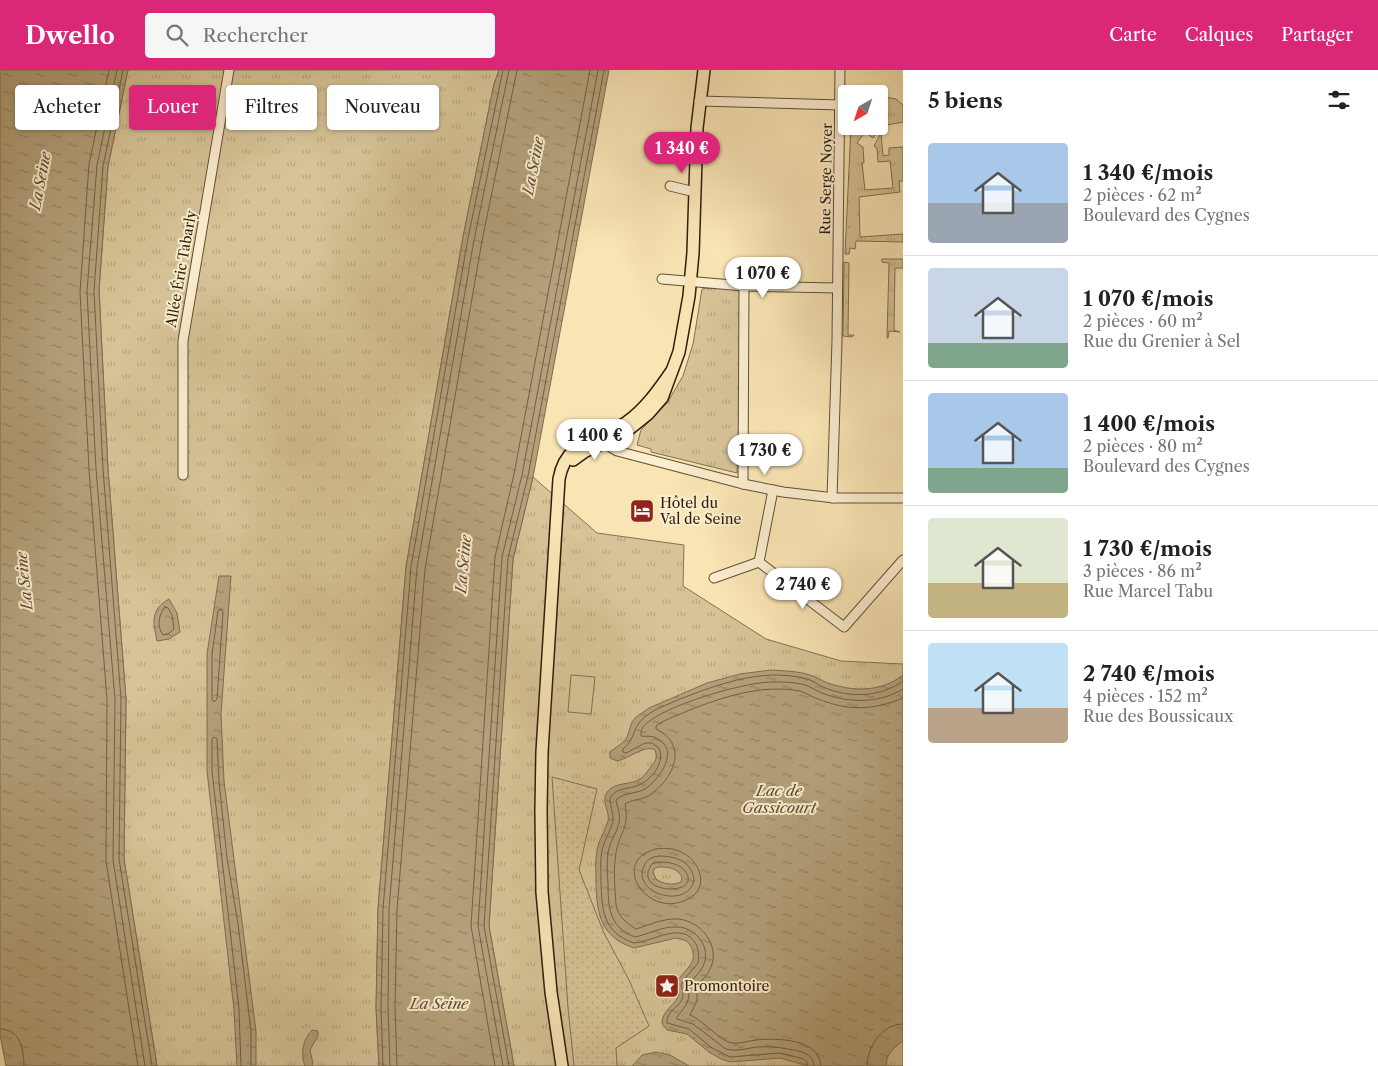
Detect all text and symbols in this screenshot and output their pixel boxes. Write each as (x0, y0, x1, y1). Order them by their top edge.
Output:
search box (145, 13, 495, 58)
text: Dwello (25, 21, 115, 50)
icon: search (163, 21, 191, 49)
text: Rechercher (203, 24, 308, 47)
text: Carte (1109, 24, 1157, 46)
text: Calques (1185, 24, 1253, 46)
text: Partager (1281, 24, 1353, 46)
chip: Acheter (15, 85, 119, 130)
chip: Louer (129, 85, 216, 130)
chip: Filtres (226, 85, 317, 130)
chip: Nouveau (327, 85, 439, 130)
north arrow (838, 85, 888, 135)
map controls (838, 85, 888, 135)
icon: filters (1325, 86, 1353, 114)
text: 5 biens (928, 88, 1003, 113)
street label: Rue Serge Noyer (816, 123, 836, 235)
pin: 1 340 € (636, 132, 728, 174)
water label: La Seine (518, 135, 548, 198)
text: 1 340 € (655, 138, 709, 158)
water label: La Seine (25, 150, 55, 213)
text: 1 340 €/mois (1083, 160, 1213, 185)
icon: home (968, 163, 1028, 223)
text: 2 pièces · 62 m² (1083, 185, 1202, 205)
text: Boulevard des Cygnes (1083, 205, 1250, 225)
street label: Allée Éric Tabarly (162, 209, 200, 330)
pin: 1 070 € (717, 256, 809, 299)
text: 1 070 € (736, 263, 790, 283)
text: 1 070 €/mois (1083, 286, 1213, 311)
icon: home (968, 288, 1028, 348)
text: 2 pièces · 60 m² (1083, 311, 1203, 331)
text: Rue du Grenier à Sel (1083, 331, 1240, 351)
text: 1 400 €/mois (1083, 411, 1215, 436)
icon: home (968, 413, 1028, 473)
pin: 1 400 € (549, 418, 641, 461)
text: 1 400 € (567, 425, 623, 445)
pin: 1 730 € (719, 434, 811, 476)
text: 2 pièces · 80 m² (1083, 436, 1203, 456)
text: 1 730 € (739, 440, 791, 460)
text: Boulevard des Cygnes (1083, 456, 1250, 476)
place label: Hôtel du Val de Seine (659, 494, 741, 528)
hotel icon: Hôtel du Val de Seine (629, 498, 655, 524)
water label: La Seine (451, 533, 475, 595)
text: 1 730 €/mois (1083, 536, 1212, 561)
icon: home (968, 538, 1028, 598)
water label: La Seine (11, 550, 37, 612)
text: 3 pièces · 86 m² (1083, 561, 1202, 581)
pin: 2 740 € (757, 568, 849, 610)
text: 2 740 € (775, 574, 831, 594)
text: Rue Marcel Tabu (1083, 581, 1213, 601)
text: 2 740 €/mois (1083, 661, 1215, 686)
icon: home (968, 663, 1028, 723)
text: 4 pièces · 152 m² (1083, 686, 1208, 706)
text: Rue des Boussicaux (1083, 706, 1233, 726)
water label: Lac de Gassicourt (742, 781, 817, 817)
place icon: Promontoire (654, 973, 680, 999)
place label: Promontoire (684, 977, 769, 995)
water label: La Seine (409, 994, 469, 1013)

